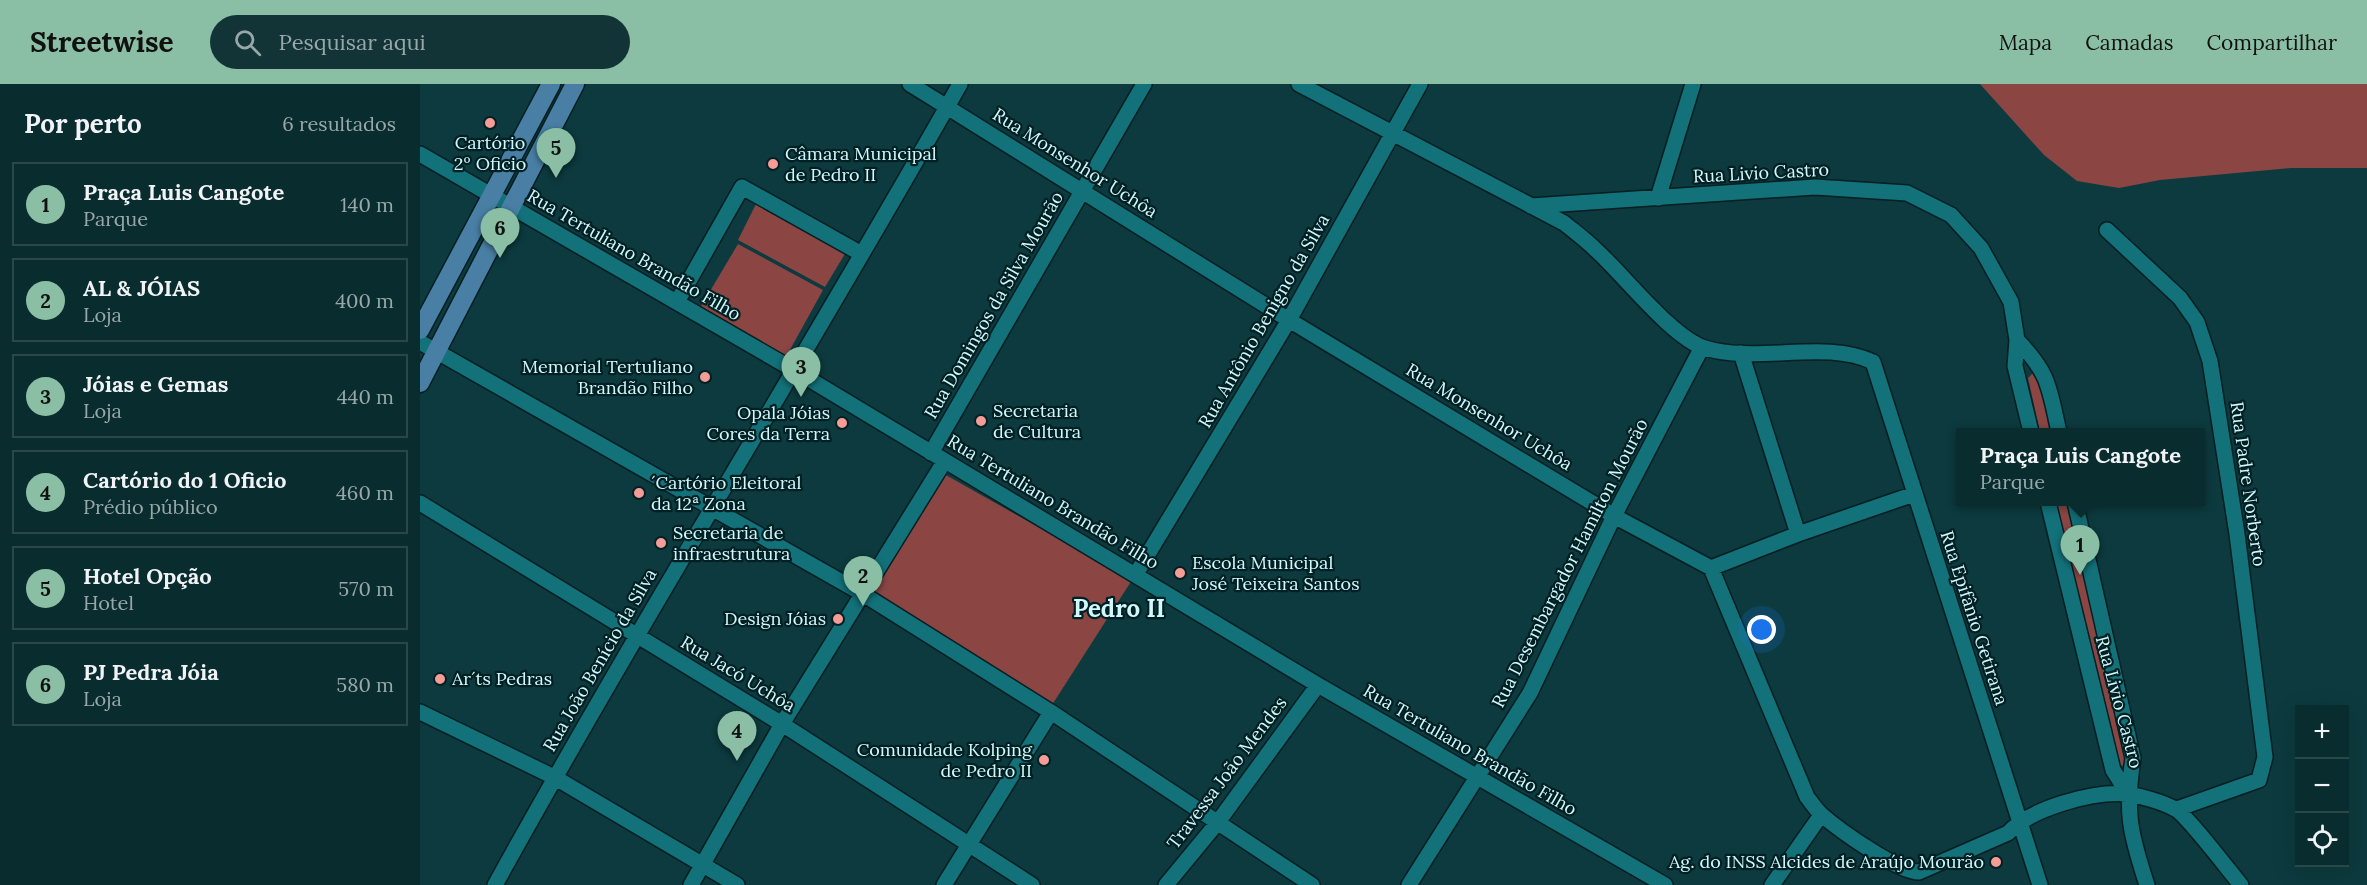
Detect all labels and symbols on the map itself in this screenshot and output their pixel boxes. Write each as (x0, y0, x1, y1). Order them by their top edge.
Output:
street label: Rua Monsenhor Uchôa (989, 102, 1162, 223)
marker: Cartório 2º Oficio (483, 116, 497, 130)
pin: 5 (536, 128, 576, 178)
place label: Cartório 2º Oficio (454, 131, 526, 175)
place label: Câmara Municipal de Pedro II (785, 142, 937, 186)
marker: Câmara Municipal de Pedro II (766, 157, 780, 171)
street label: Rua Livio Castro (1692, 157, 1830, 188)
street label: Rua Tertuliano Brandão Filho (523, 184, 745, 325)
street label: Rua Domingos da Silva Mourão (919, 187, 1068, 422)
pin: 6 (480, 208, 520, 258)
street label: Rua Antônio Benigno da Silva (1193, 210, 1334, 432)
pin: 3 (782, 348, 820, 397)
place label: Memorial Tertuliano Brandão Filho (522, 355, 693, 399)
street label: Rua Monsenhor Uchôa (1402, 358, 1577, 475)
marker: Memorial Tertuliano Brandão Filho (698, 370, 712, 384)
place label: Secretaria de Cultura (993, 399, 1081, 443)
street label: Rua Padre Norberto (2226, 400, 2271, 568)
place label: Opala Jóias Cores da Terra (706, 401, 830, 445)
marker: Secretaria de Cultura (974, 414, 988, 428)
street label: Rua Desembargador Hamilton Mourão (1486, 414, 1653, 711)
marker: Opala Jóias Cores da Terra (835, 416, 849, 430)
street label: Rua Tertuliano Brandão Filho (943, 429, 1163, 574)
place label: ´Cartório Eleitoral da 12ª Zona (651, 471, 802, 515)
marker: ´Cartório Eleitoral da 12ª Zona (632, 486, 646, 500)
place label: Secretaria de infraestrutura (673, 521, 790, 565)
pin: 1 (2060, 526, 2100, 575)
street label: Rua Epifânio Getirana (1935, 528, 2014, 708)
marker: Secretaria de infraestrutura (654, 536, 668, 550)
place label: Escola Municipal José Teixeira Santos (1191, 551, 1359, 595)
pin: 2 (844, 556, 882, 606)
street label: Rua João Benício da Silva (538, 564, 661, 755)
marker: Escola Municipal José Teixeira Santos (1173, 566, 1187, 580)
district label: Pedro II (1073, 593, 1165, 624)
place label: Design Jóias (724, 607, 826, 630)
marker: Design Jóias (831, 612, 845, 626)
your location (1747, 615, 1776, 644)
street label: Rua Jacó Uchôa (677, 630, 800, 717)
street label: Rua Livio Castro (2091, 633, 2148, 771)
place label: Ar´ts Pedras (451, 667, 552, 690)
marker: Ar´ts Pedras (433, 672, 447, 686)
street label: Rua Tertuliano Brandão Filho (1359, 679, 1581, 820)
street label: Travessa João Mendes (1162, 692, 1291, 854)
pin: 4 (718, 712, 756, 761)
place label: Comunidade Kolping de Pedro II (857, 738, 1033, 782)
marker: Comunidade Kolping de Pedro II (1037, 753, 1051, 767)
place label: Ag. do INSS Alcides de Araújo Mourão (1668, 850, 1984, 873)
marker: Ag. do INSS Alcides de Araújo Mourão (1989, 855, 2003, 869)

